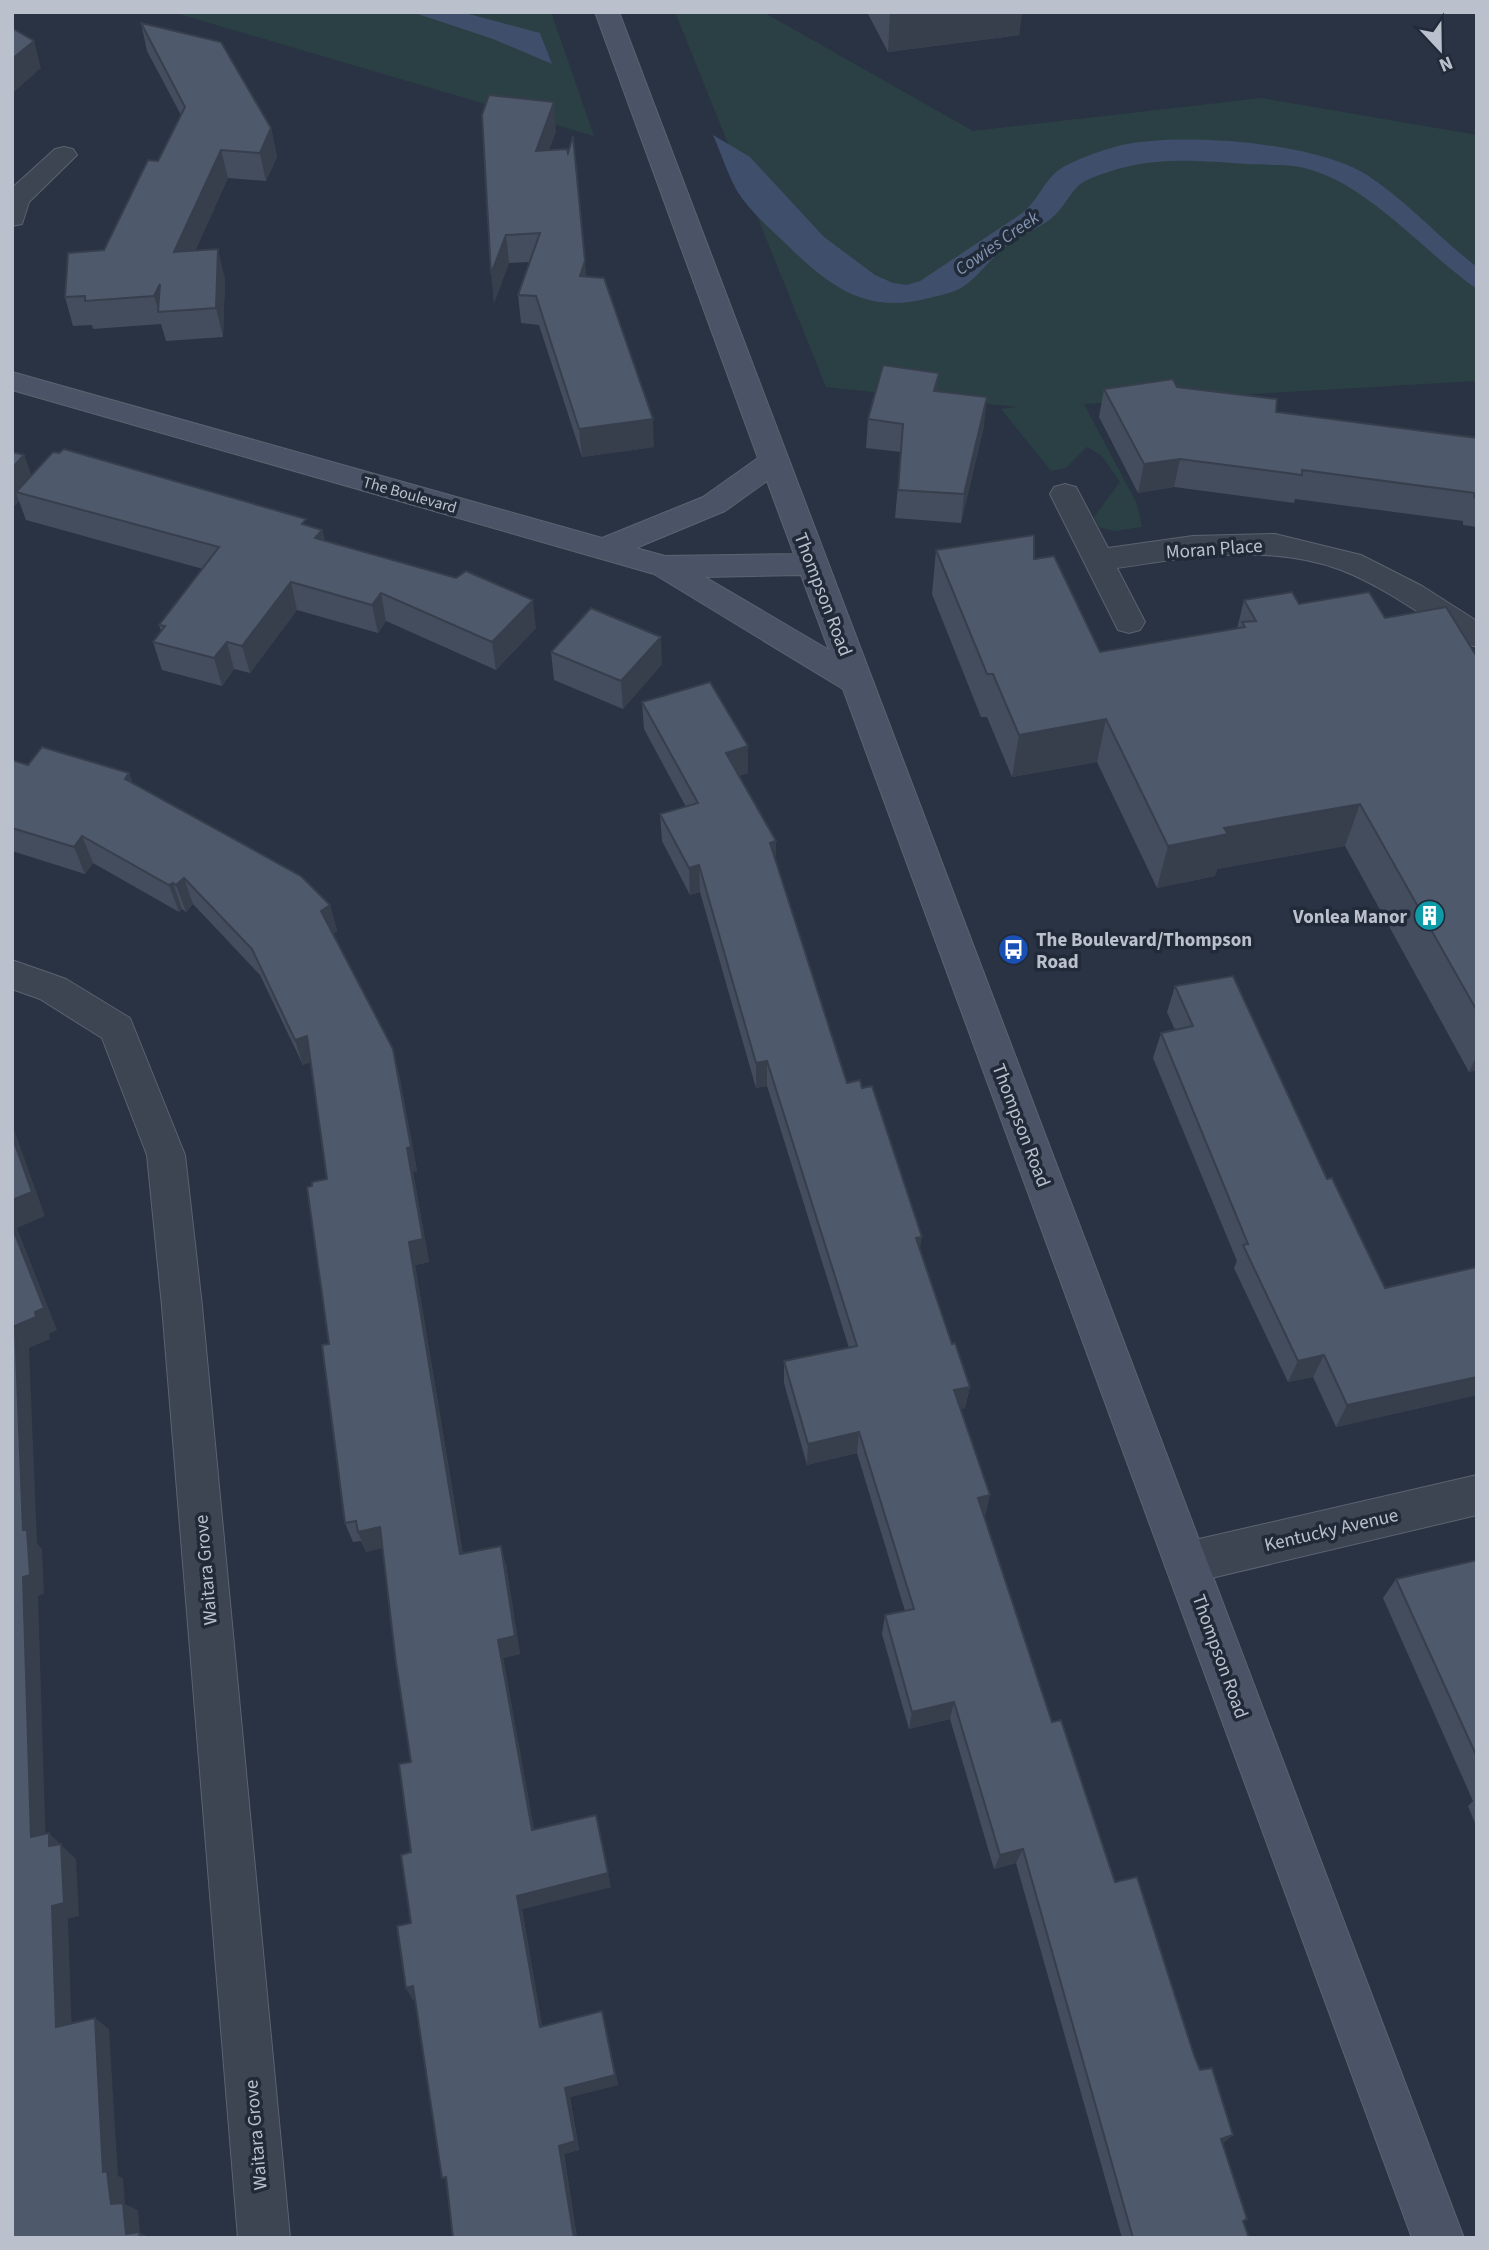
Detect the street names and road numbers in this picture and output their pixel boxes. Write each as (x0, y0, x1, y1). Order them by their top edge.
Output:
street label: The Boulevard (360, 471, 459, 519)
street label: Thompson Road (787, 529, 859, 660)
street label: Moran Place (1165, 533, 1263, 566)
street label: Thompson Road (985, 1060, 1057, 1191)
street label: Kentucky Avenue (1262, 1502, 1401, 1559)
street label: Waitara Grove (188, 1514, 225, 1626)
street label: Thompson Road (1185, 1591, 1255, 1722)
street label: Waitara Grove (238, 2079, 275, 2191)

